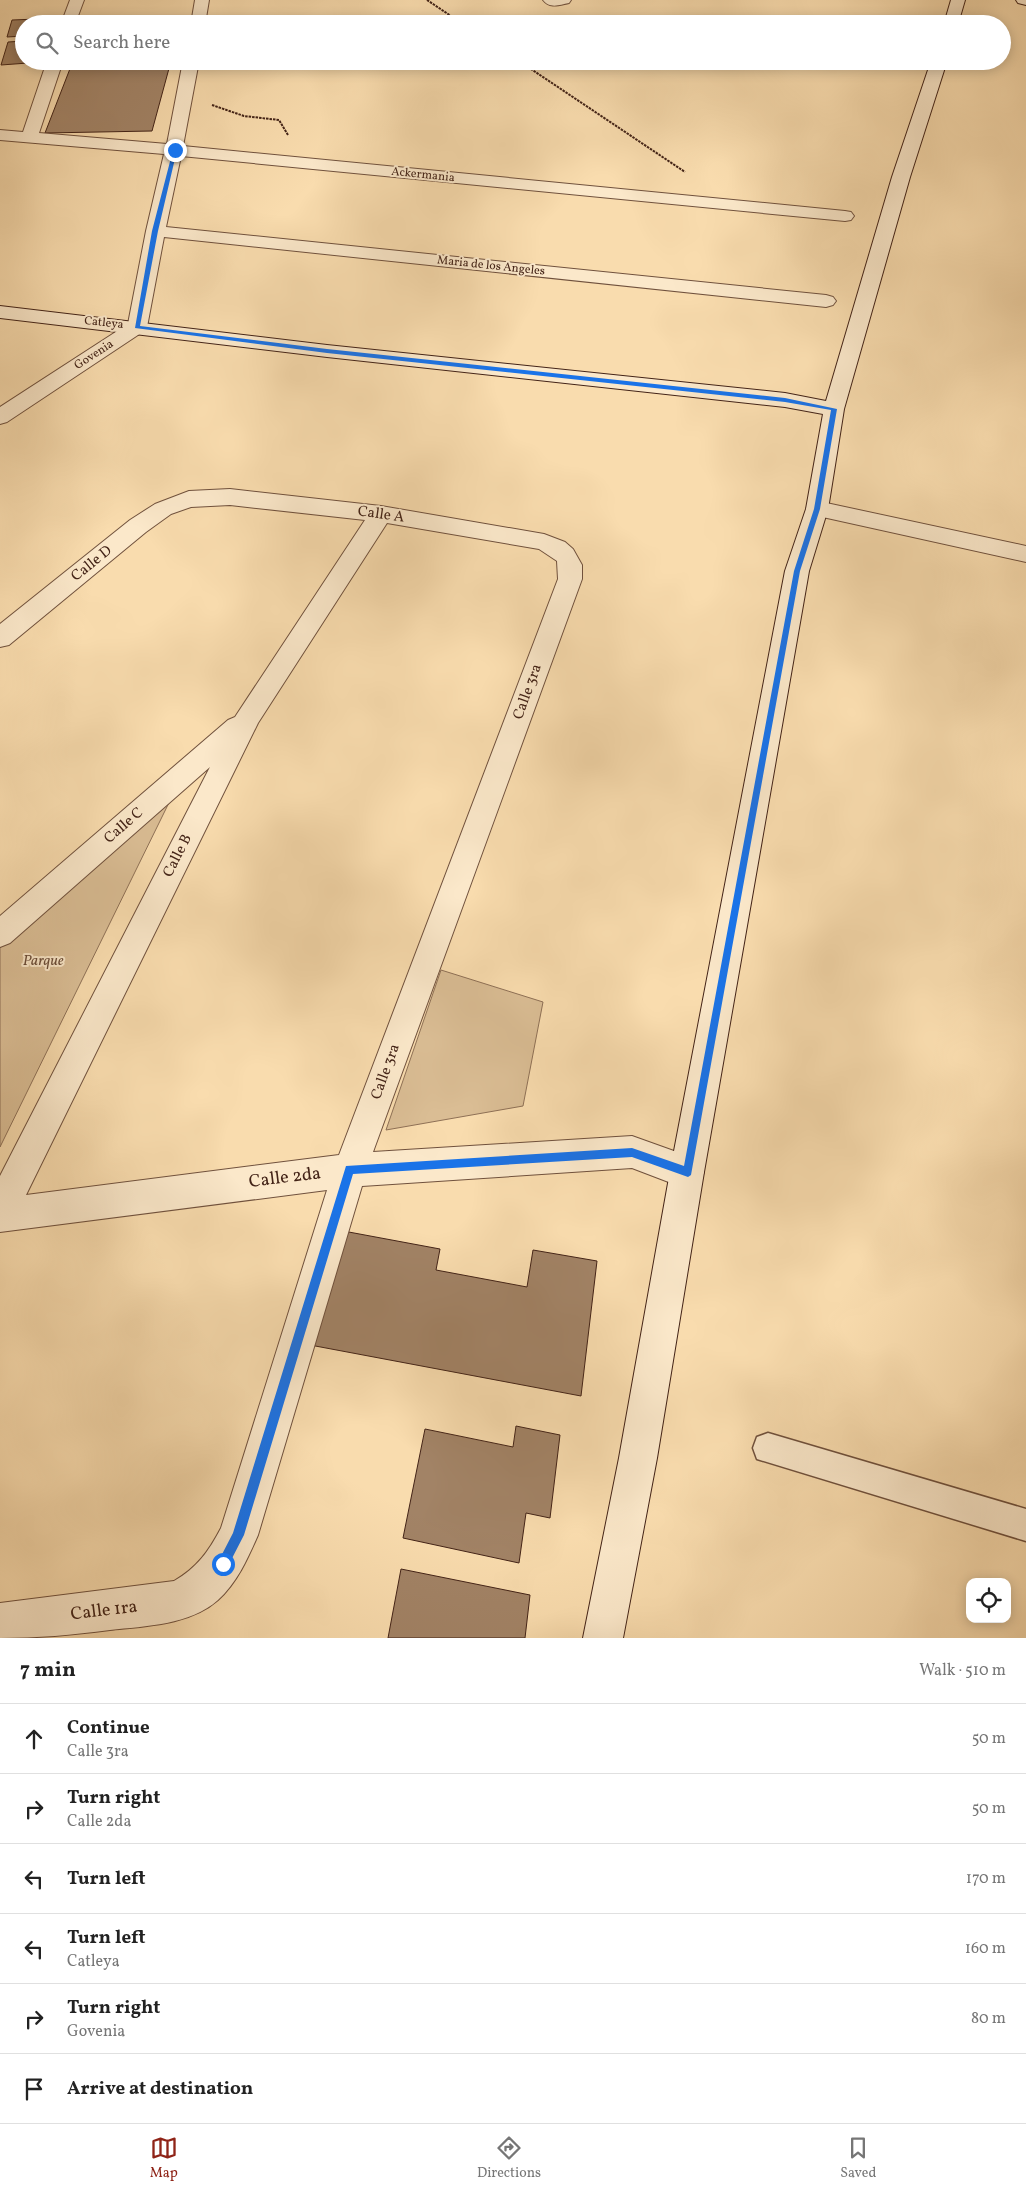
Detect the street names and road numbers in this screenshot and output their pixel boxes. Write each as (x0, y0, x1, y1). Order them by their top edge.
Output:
street label: Ackermania (390, 164, 456, 186)
street label: Maria de los Angeles (436, 252, 546, 280)
street label: Catleya (84, 313, 124, 333)
street label: Govenia (71, 336, 117, 374)
street label: Calle A (356, 501, 406, 529)
street label: Calle D (67, 541, 117, 587)
street label: Calle 3ra (508, 661, 548, 723)
street label: Calle C (100, 803, 148, 849)
street label: Calle B (158, 831, 198, 881)
street label: Calle 3ra (366, 1041, 406, 1103)
street label: Calle 2da (248, 1161, 322, 1195)
street label: Calle 1ra (69, 1595, 139, 1627)

